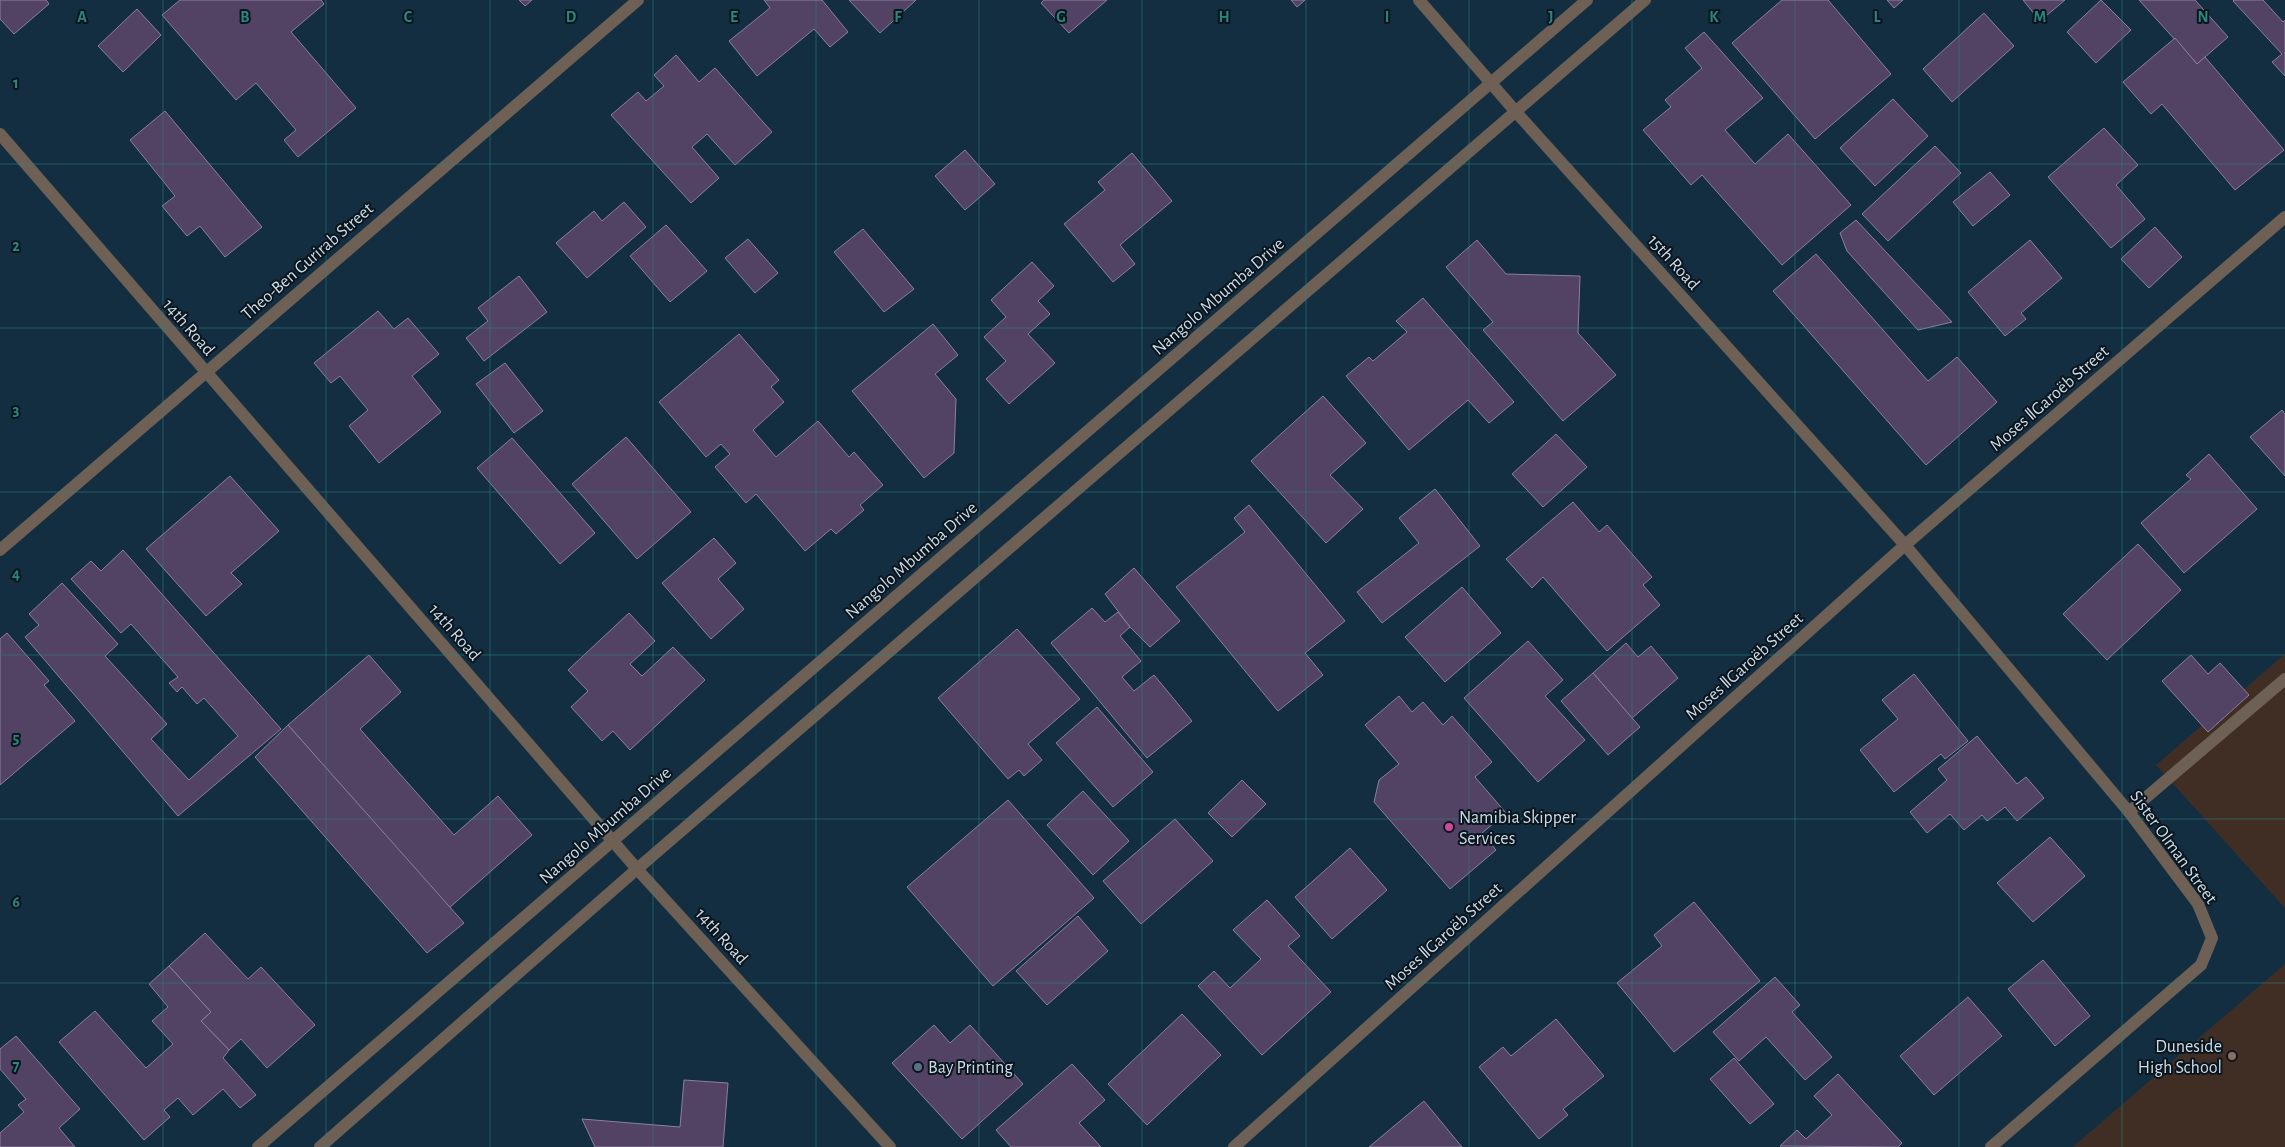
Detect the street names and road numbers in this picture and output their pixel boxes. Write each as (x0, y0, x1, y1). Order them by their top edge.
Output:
street label: Theo-Ben Gurirab Street (238, 200, 377, 324)
street label: 15th Road (1644, 232, 1703, 294)
street label: Nangolo Mbumba Drive (1149, 235, 1288, 359)
street label: 14th Road (159, 296, 218, 359)
street label: Moses ǁGaroëb Street (1987, 342, 2113, 455)
street label: Nangolo Mbumba Drive (842, 499, 981, 623)
street label: 14th Road (425, 601, 484, 664)
street label: Moses ǁGaroëb Street (1683, 609, 1807, 724)
street label: Nangolo Mbumba Drive (536, 764, 675, 888)
street label: Sister Olman Street (2126, 788, 2220, 908)
street label: Moses ǁGaroëb Street (1382, 879, 1506, 994)
street label: 14th Road (692, 905, 751, 968)

